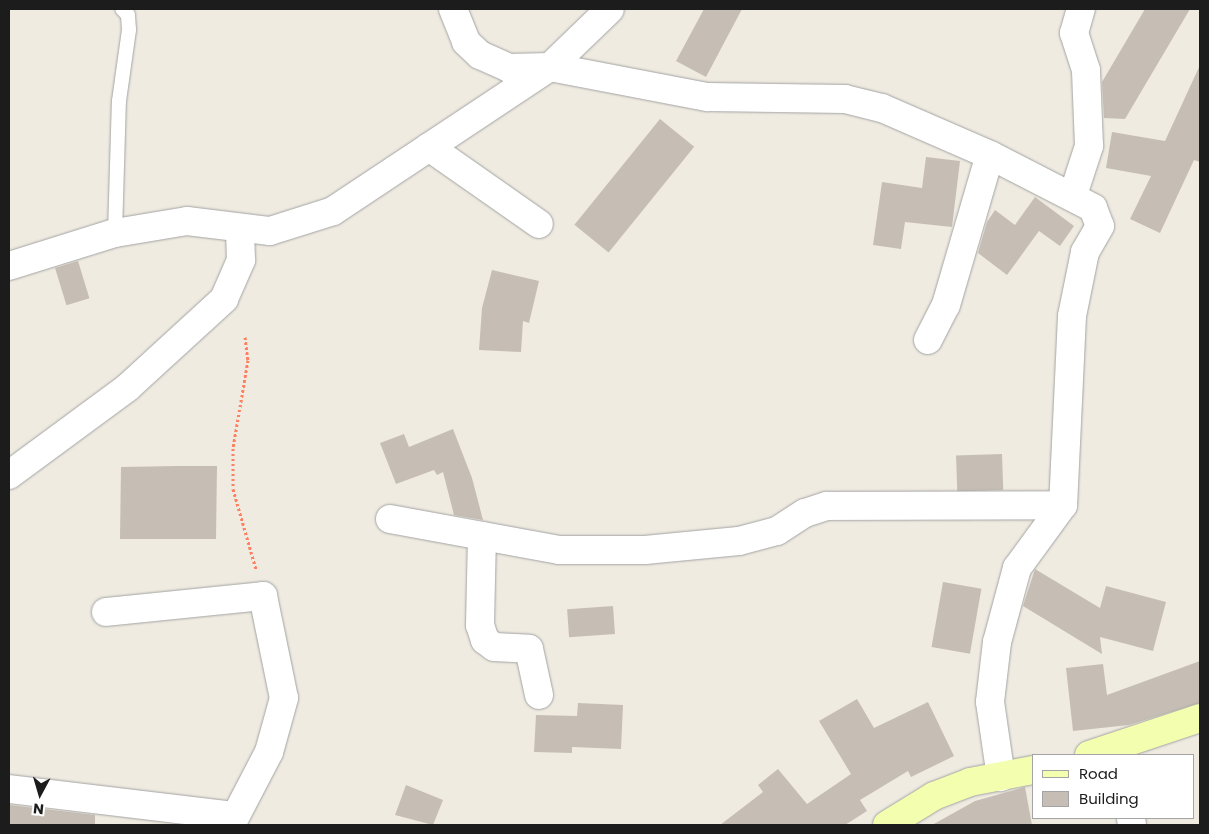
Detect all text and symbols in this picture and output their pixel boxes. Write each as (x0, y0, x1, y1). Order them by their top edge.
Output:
legend (1032, 754, 1194, 819)
text: Road (1079, 763, 1118, 784)
north arrow (15, 769, 65, 819)
text: Building (1079, 788, 1139, 809)
text: N (32, 798, 45, 819)

